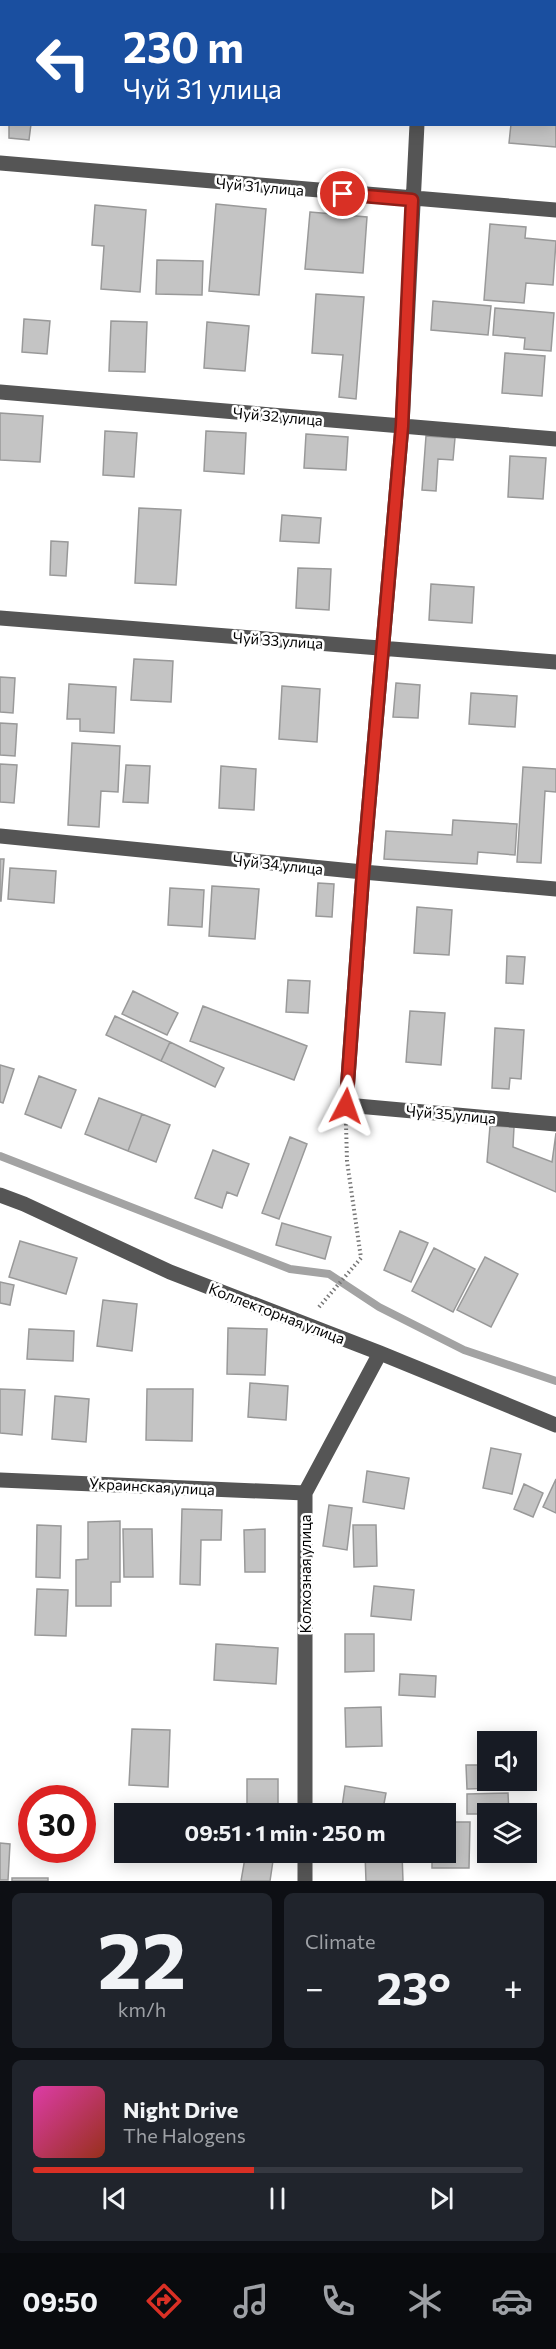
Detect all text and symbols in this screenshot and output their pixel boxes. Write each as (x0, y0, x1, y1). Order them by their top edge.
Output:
text: 230 m (123, 20, 244, 72)
icon: left (24, 24, 102, 102)
text: Чуй 31 улица (123, 72, 282, 105)
pin (317, 168, 368, 219)
street label: Чуй 31 улица (215, 173, 305, 199)
icon: arrive (326, 177, 359, 210)
street label: Чуй 32 улица (232, 403, 324, 429)
street label: Чуй 33 улица (232, 628, 324, 652)
street label: Чуй 34 улица (232, 850, 324, 878)
position arrow (314, 1074, 378, 1138)
street label: Чуй 35 улица (405, 1101, 497, 1127)
street label: Коллекторная улица (206, 1279, 348, 1347)
street label: Украинская улица (89, 1474, 215, 1498)
street label: Колхозная улица (296, 1514, 314, 1634)
map controls (477, 1731, 537, 1863)
button: sound (477, 1731, 537, 1791)
speed limit sign: 30 (18, 1785, 96, 1863)
button: layers (477, 1803, 537, 1863)
text: 09:51 · 1 min · 250 m (185, 1819, 385, 1846)
text: 22 (98, 1910, 186, 2005)
text: Climate (305, 1929, 375, 1953)
text: 23° (377, 1959, 451, 2014)
text: − (305, 1966, 324, 2007)
text: + (504, 1966, 523, 2007)
text: km/h (118, 1997, 166, 2021)
text: Night Drive (123, 2096, 238, 2123)
text: The Halogens (123, 2123, 246, 2147)
icon: previous (98, 2182, 131, 2215)
icon: pause (261, 2182, 294, 2215)
icon: next (425, 2182, 458, 2215)
icon: directions (143, 2280, 185, 2322)
icon: music (230, 2280, 272, 2322)
icon: phone (317, 2280, 359, 2322)
icon: climate (404, 2280, 446, 2322)
icon: car (491, 2280, 533, 2322)
text: 09:50 (23, 2285, 98, 2318)

